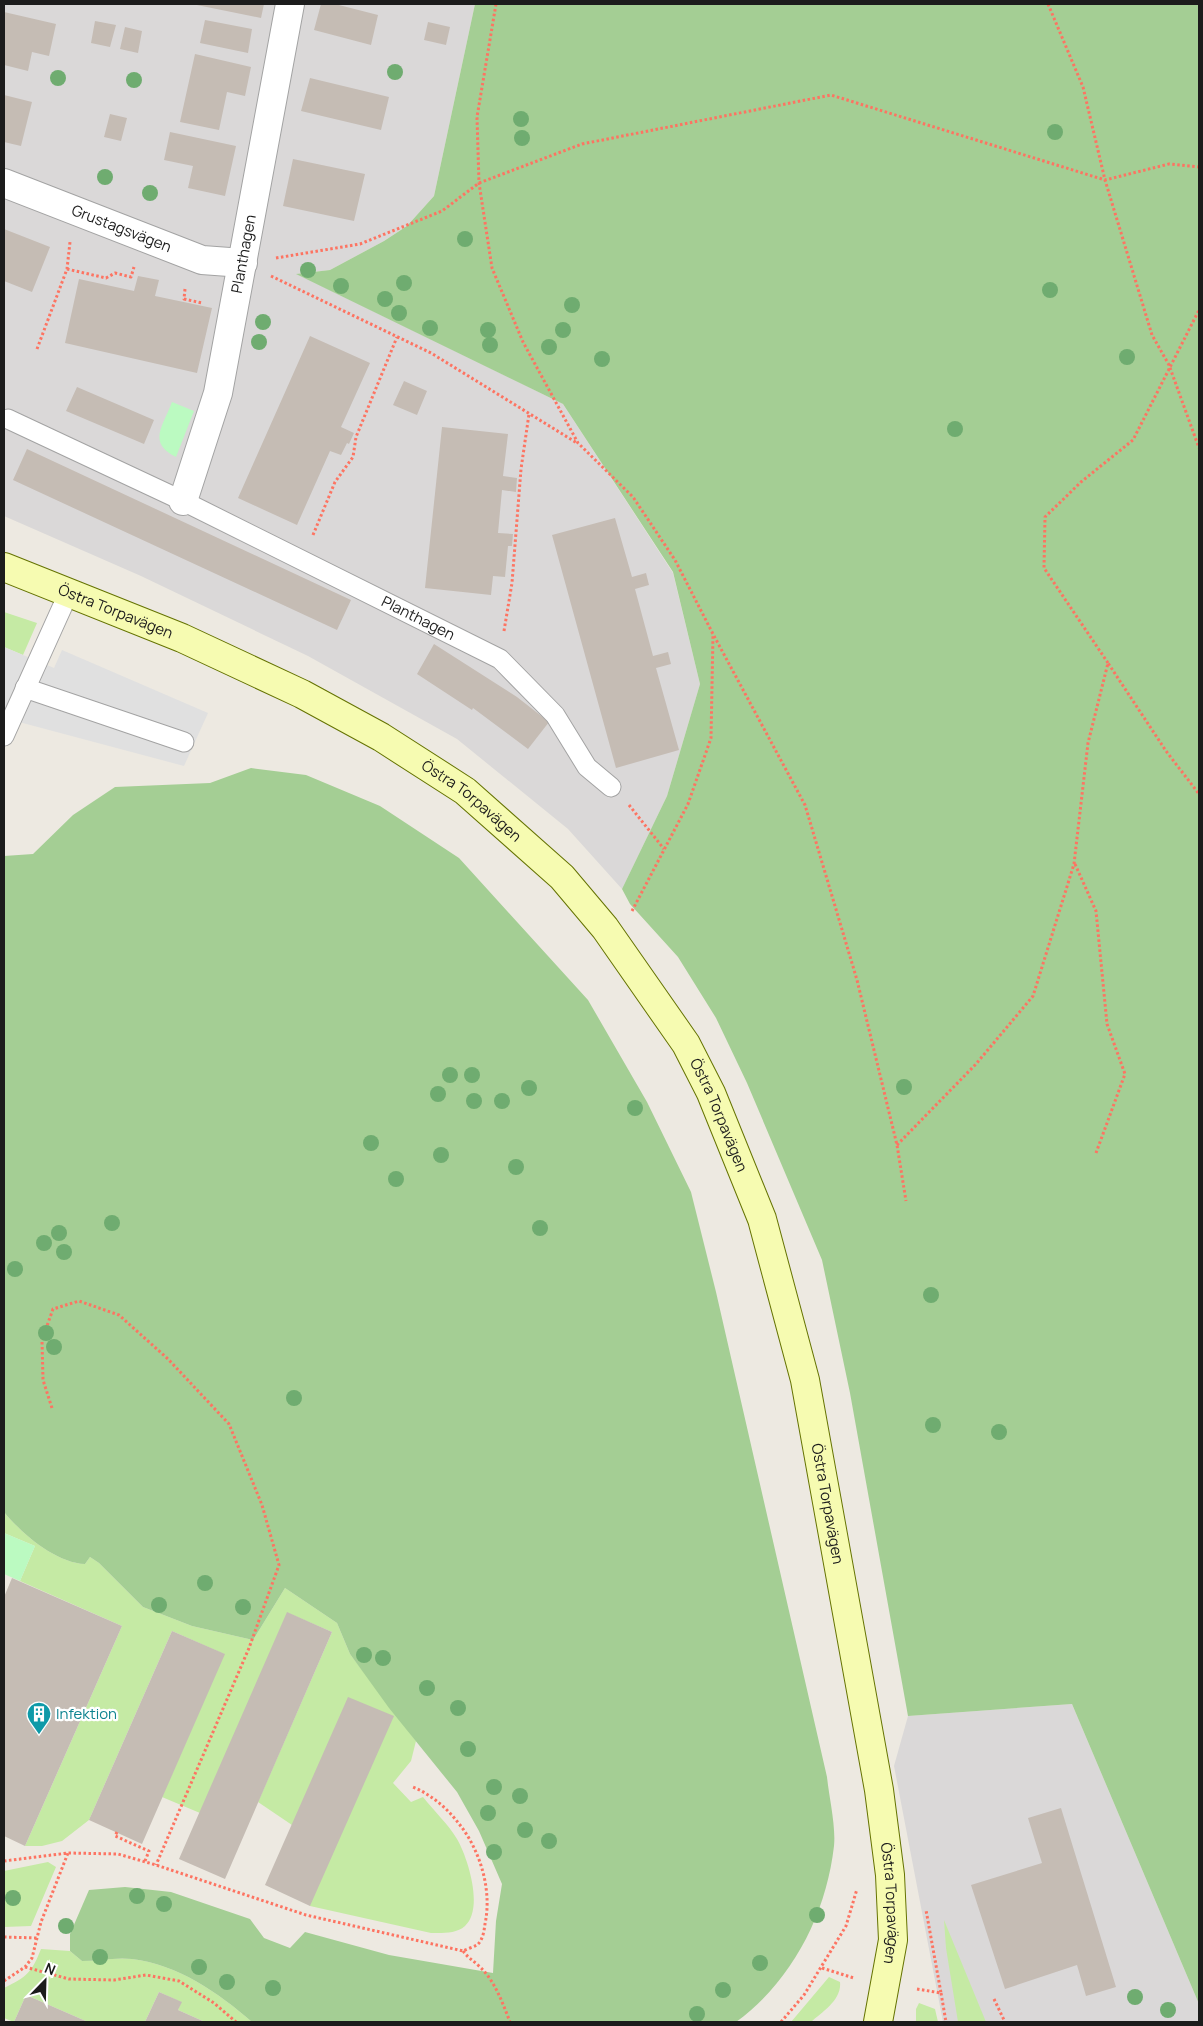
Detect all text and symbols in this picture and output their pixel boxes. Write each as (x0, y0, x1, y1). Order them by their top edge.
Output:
street label: Grustagsvägen (69, 199, 175, 257)
street label: Planthagen (226, 213, 261, 295)
street label: Östra Torpavägen (55, 579, 176, 643)
street label: Planthagen (378, 591, 459, 645)
street label: Östra Torpavägen (418, 755, 526, 846)
street label: Östra Torpavägen (685, 1054, 753, 1175)
street label: Östra Torpavägen (807, 1442, 849, 1566)
building icon: Infektion (26, 1701, 52, 1735)
place label: Infektion (56, 1703, 117, 1724)
street label: Östra Torpavägen (876, 1841, 904, 1966)
north arrow (20, 1956, 70, 2006)
text: N (42, 1958, 59, 1979)

